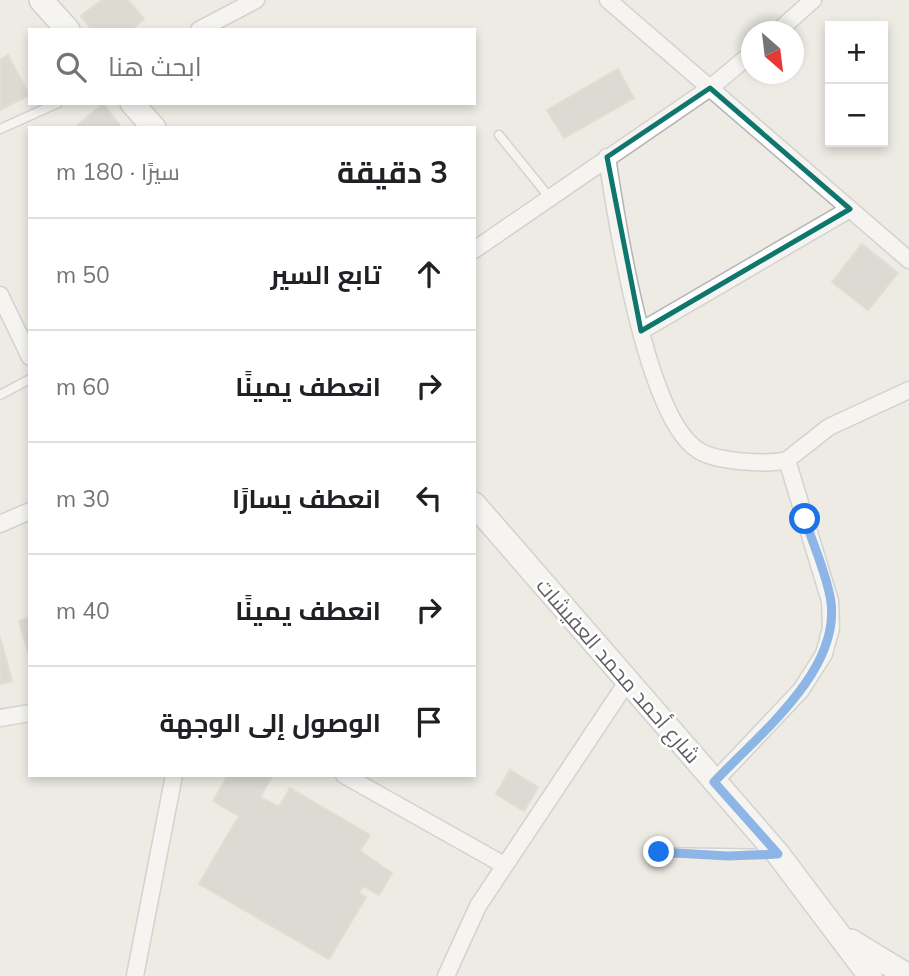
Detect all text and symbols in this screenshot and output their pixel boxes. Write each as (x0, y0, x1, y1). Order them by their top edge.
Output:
north arrow (741, 21, 804, 84)
map controls (825, 21, 888, 147)
button: + (825, 21, 888, 84)
search box (28, 28, 476, 105)
icon: search (52, 48, 90, 86)
text: ابحث هنا (108, 50, 202, 83)
button: − (825, 84, 888, 147)
text: 3 دقيقة (337, 153, 448, 191)
text: سيرًا · 180 m (56, 157, 180, 186)
icon: ahead (410, 255, 448, 293)
text: تابع السير (270, 258, 381, 291)
text: 50 m (56, 260, 110, 289)
icon: right (410, 367, 448, 405)
text: انعطف يمينًا (235, 370, 381, 403)
text: 60 m (56, 372, 110, 401)
icon: left (410, 479, 448, 517)
text: انعطف يسارًا (232, 482, 381, 515)
text: 30 m (56, 484, 110, 513)
route start (789, 503, 820, 534)
street label: شارع أحمد محمد العفيشات (530, 573, 706, 769)
icon: right (410, 591, 448, 629)
text: انعطف يمينًا (235, 594, 381, 627)
text: 40 m (56, 596, 110, 625)
icon: arrive (410, 703, 448, 741)
text: الوصول إلى الوجهة (160, 706, 381, 739)
route end (643, 836, 674, 867)

